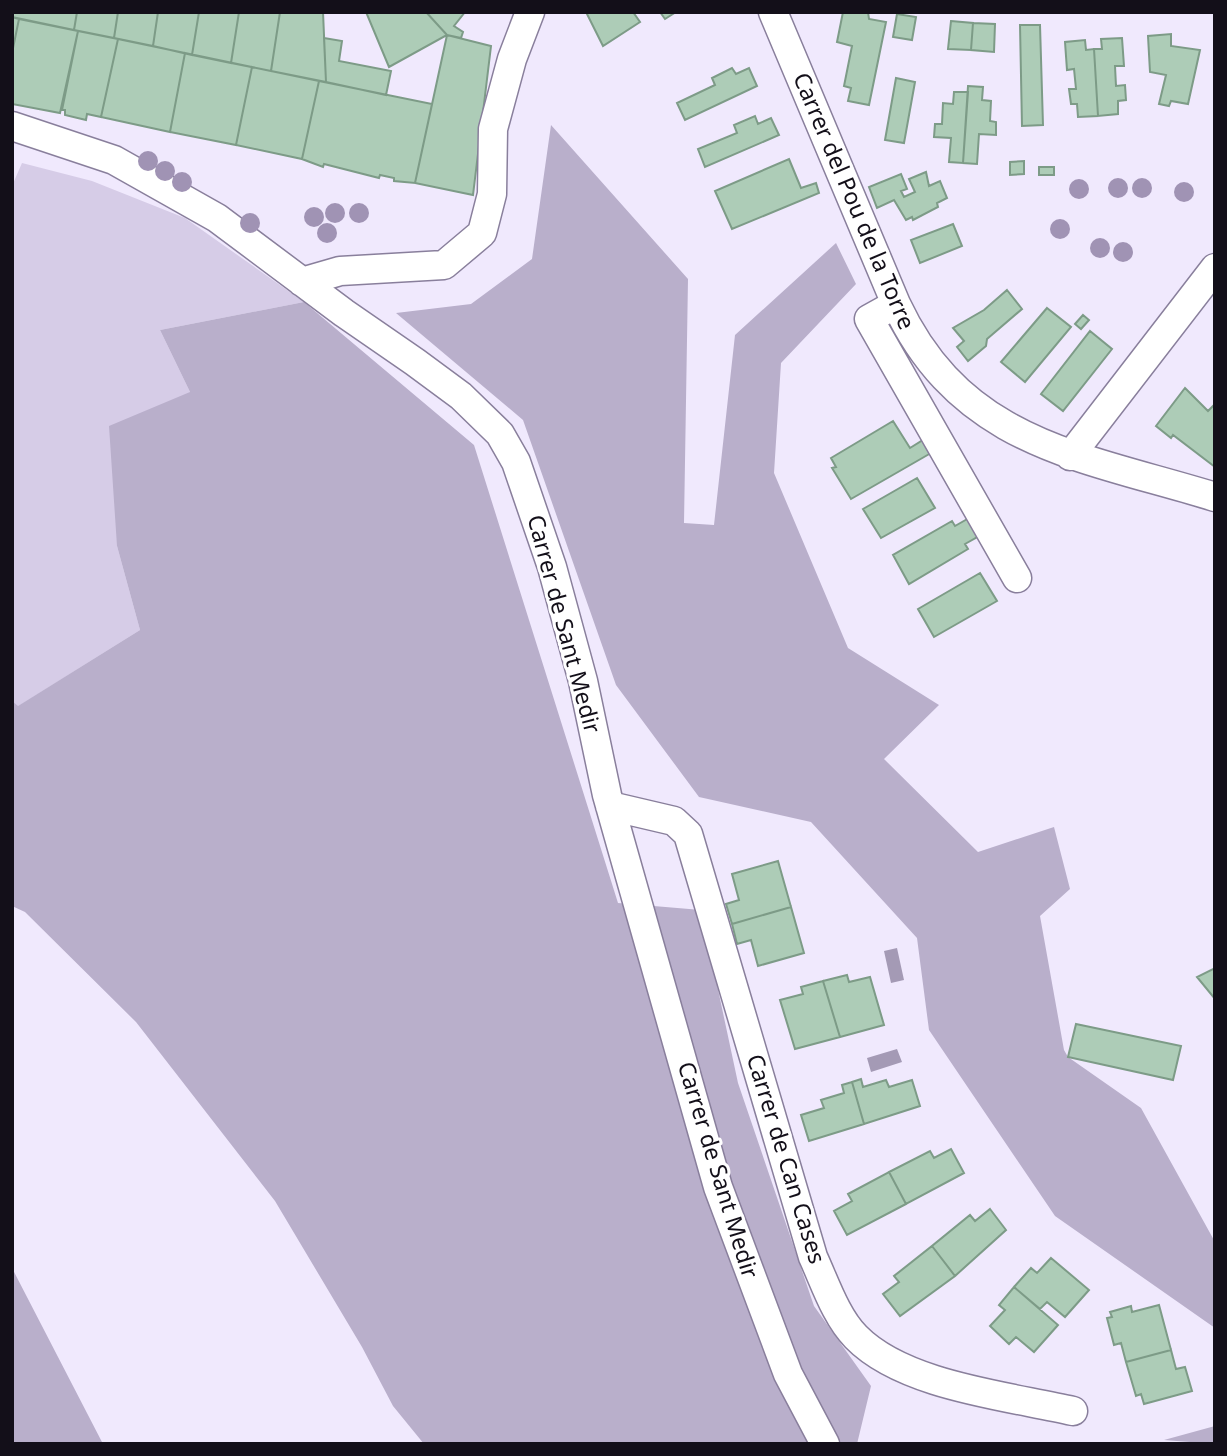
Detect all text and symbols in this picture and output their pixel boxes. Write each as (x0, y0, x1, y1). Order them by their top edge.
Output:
street label: Carrer del Pou de la Torre (786, 67, 924, 334)
street label: Carrer de Sant Medir (520, 511, 610, 737)
street label: Carrer de Can Cases (740, 1050, 834, 1267)
street label: Carrer de Sant Medir (671, 1057, 767, 1282)

